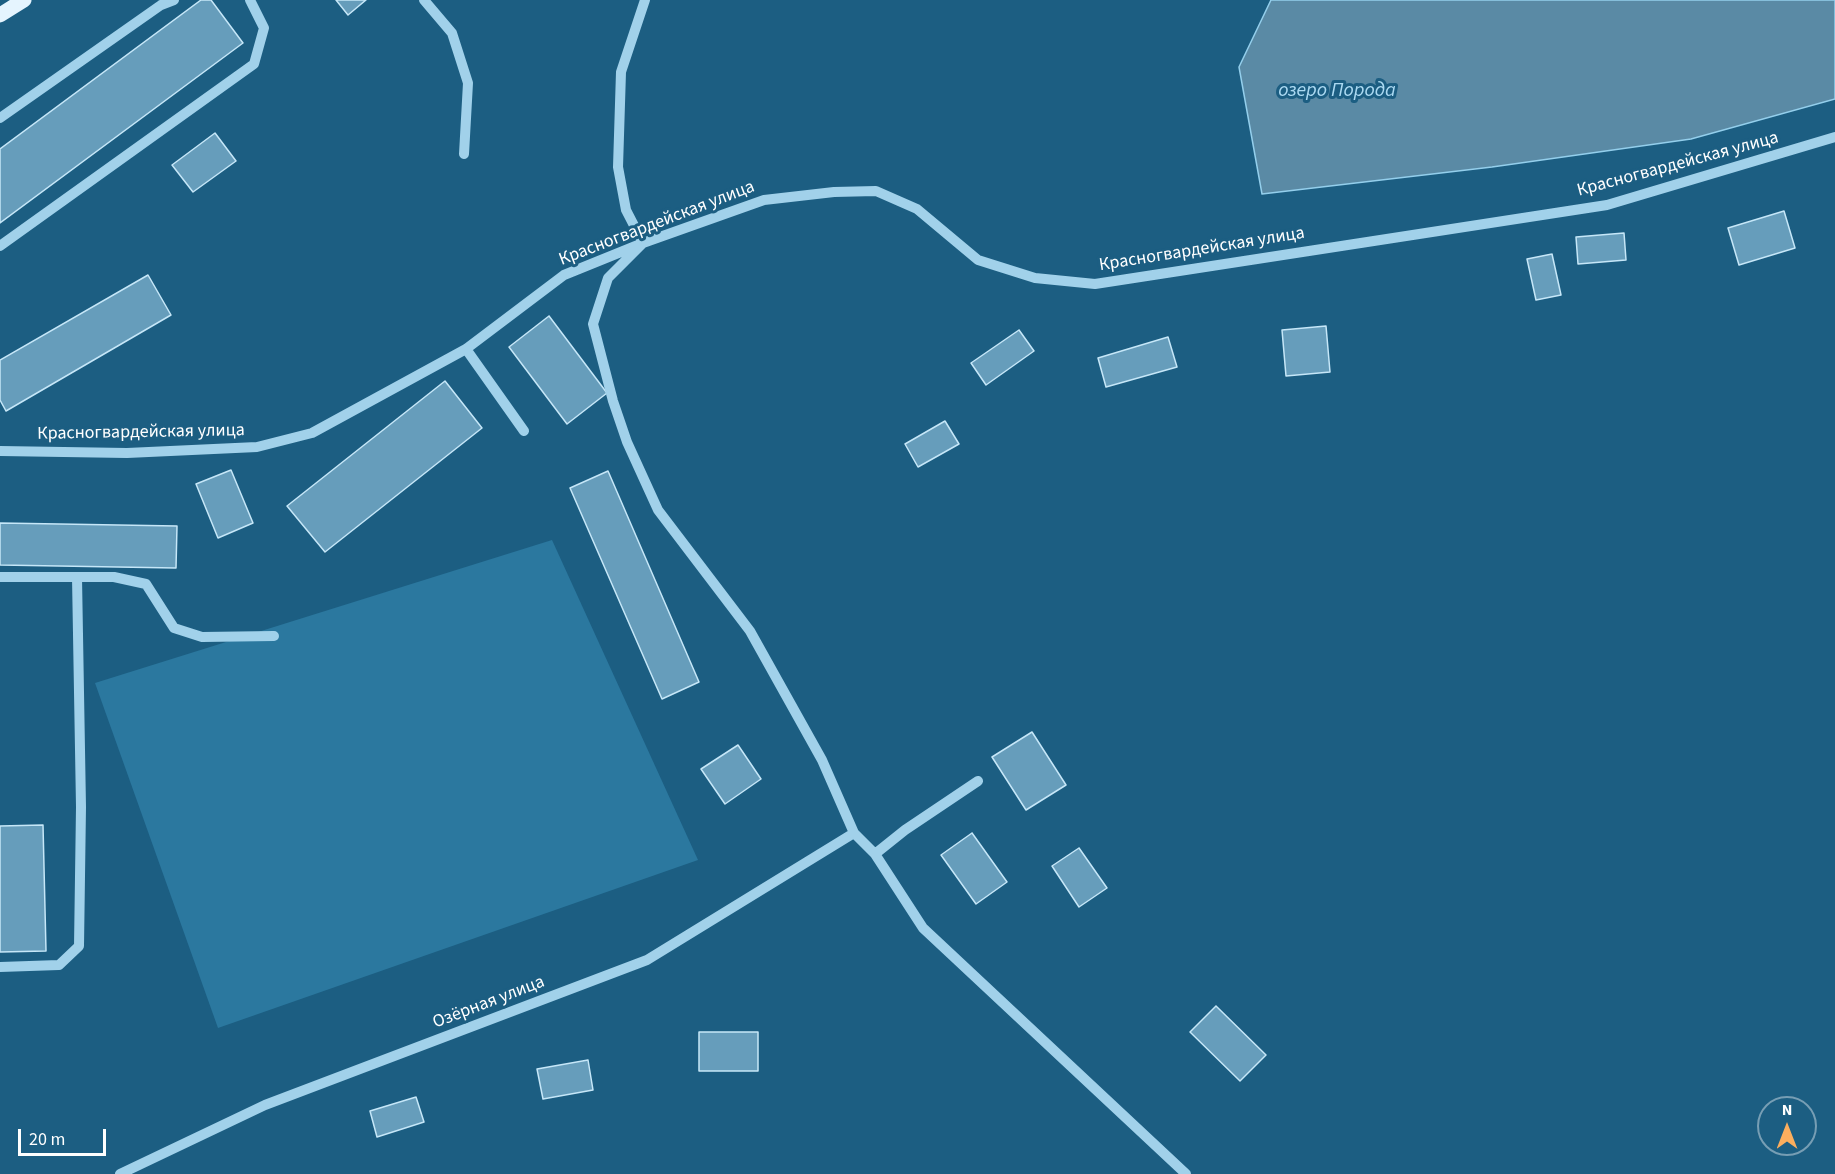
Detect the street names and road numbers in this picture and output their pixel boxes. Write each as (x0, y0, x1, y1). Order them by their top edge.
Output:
street label: Красногвардейская улица (1575, 128, 1781, 202)
street label: Красногвардейская улица (556, 177, 758, 271)
street label: Красногвардейская улица (1098, 223, 1306, 277)
street label: Красногвардейская улица (37, 420, 245, 446)
street label: Озёрная улица (430, 972, 548, 1034)

